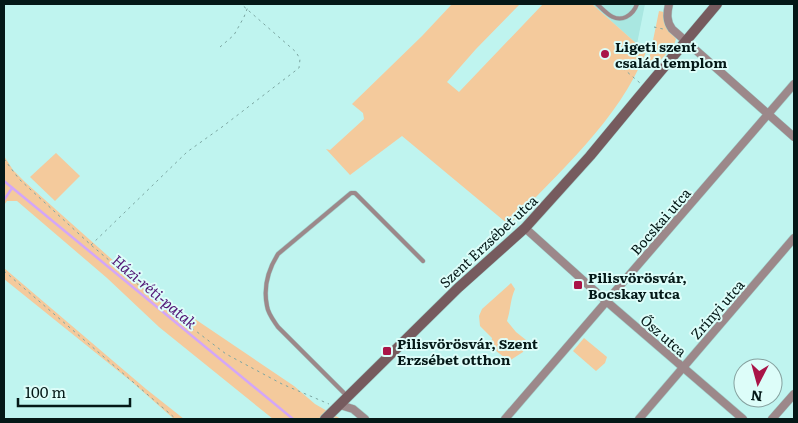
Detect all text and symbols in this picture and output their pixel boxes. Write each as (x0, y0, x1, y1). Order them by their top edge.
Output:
place label: Ligeti szent család templom (615, 36, 727, 72)
marker: Ligeti szent család templom (599, 48, 611, 60)
street label: Bocskai utca (625, 183, 695, 259)
street label: Szent Erzsébet utca (434, 190, 542, 292)
water label: Házi-réti-patak (107, 248, 203, 334)
place label: Pilisvörösvár, Bocskay utca (588, 267, 687, 303)
street label: Zrínyi utca (685, 275, 749, 343)
marker: Pilisvörösvár, Bocskay utca (572, 279, 584, 291)
street label: Ősz utca (637, 309, 692, 361)
place label: Pilisvörösvár, Szent Erzsébet otthon (397, 333, 539, 369)
marker: Pilisvörösvár, Szent Erzsébet otthon (381, 345, 393, 357)
north arrow (733, 358, 783, 408)
scale bar (18, 376, 130, 408)
text: 100 m (25, 380, 66, 403)
text: N (749, 386, 763, 407)

